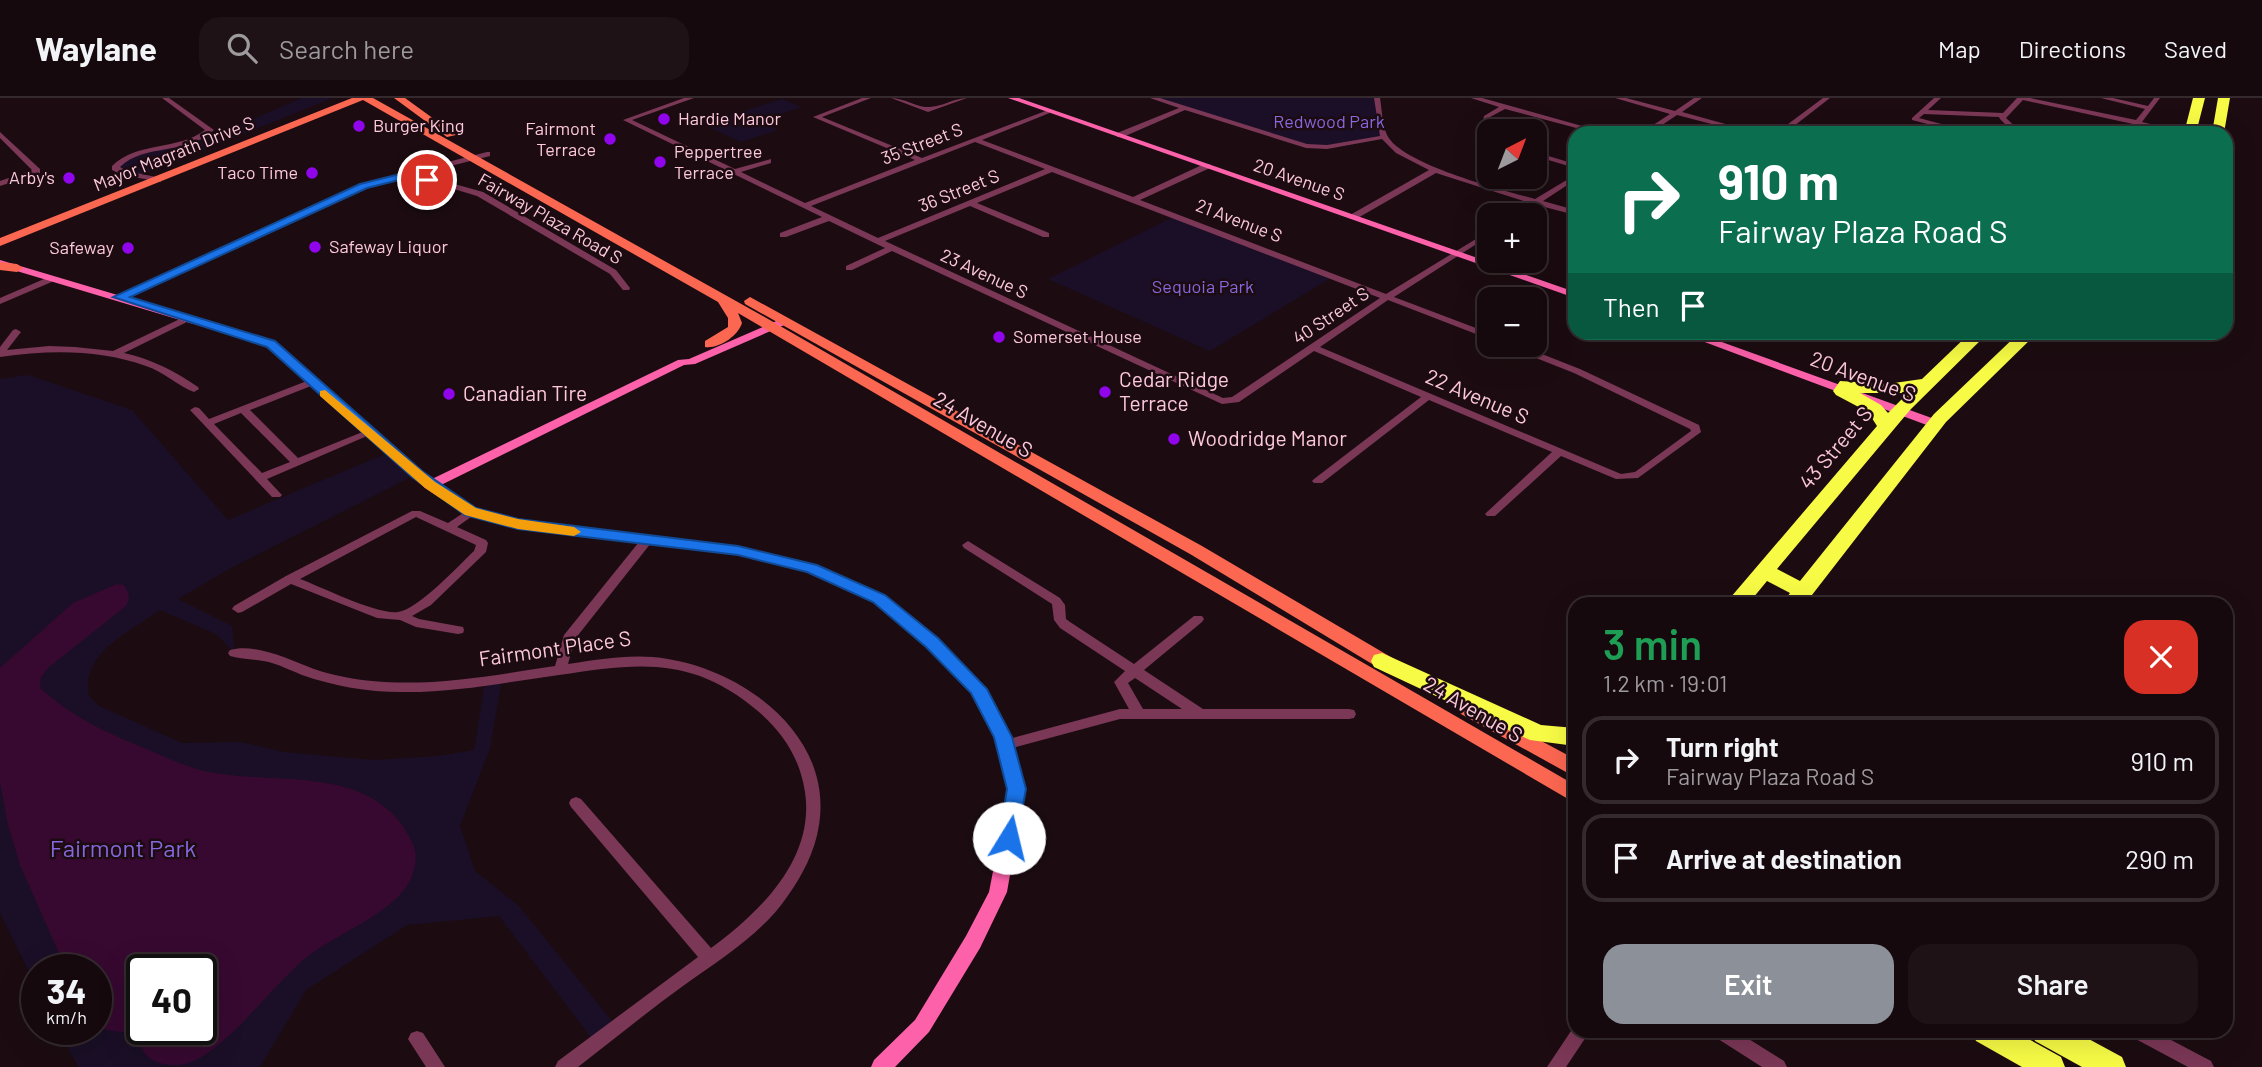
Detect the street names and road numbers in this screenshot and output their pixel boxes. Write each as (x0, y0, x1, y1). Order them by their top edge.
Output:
street label: Mayor Magrath Drive S (90, 111, 257, 195)
street label: 35 Street S (878, 117, 965, 169)
street label: 20 Avenue S (1251, 153, 1348, 205)
street label: 36 Street S (915, 164, 1002, 216)
street label: Fairway Plaza Road S (474, 168, 627, 268)
street label: 21 Avenue S (1193, 194, 1286, 247)
street label: 23 Avenue S (937, 243, 1032, 303)
street label: 40 Street S (1288, 282, 1373, 349)
street label: 20 Avenue S (1807, 345, 1920, 406)
street label: 22 Avenue S (1422, 363, 1533, 429)
street label: 24 Avenue S (930, 385, 1038, 462)
street label: 43 Street S (1793, 401, 1877, 494)
street label: Fairmont Place S (477, 624, 632, 671)
street label: 24 Avenue S (1420, 670, 1528, 747)

